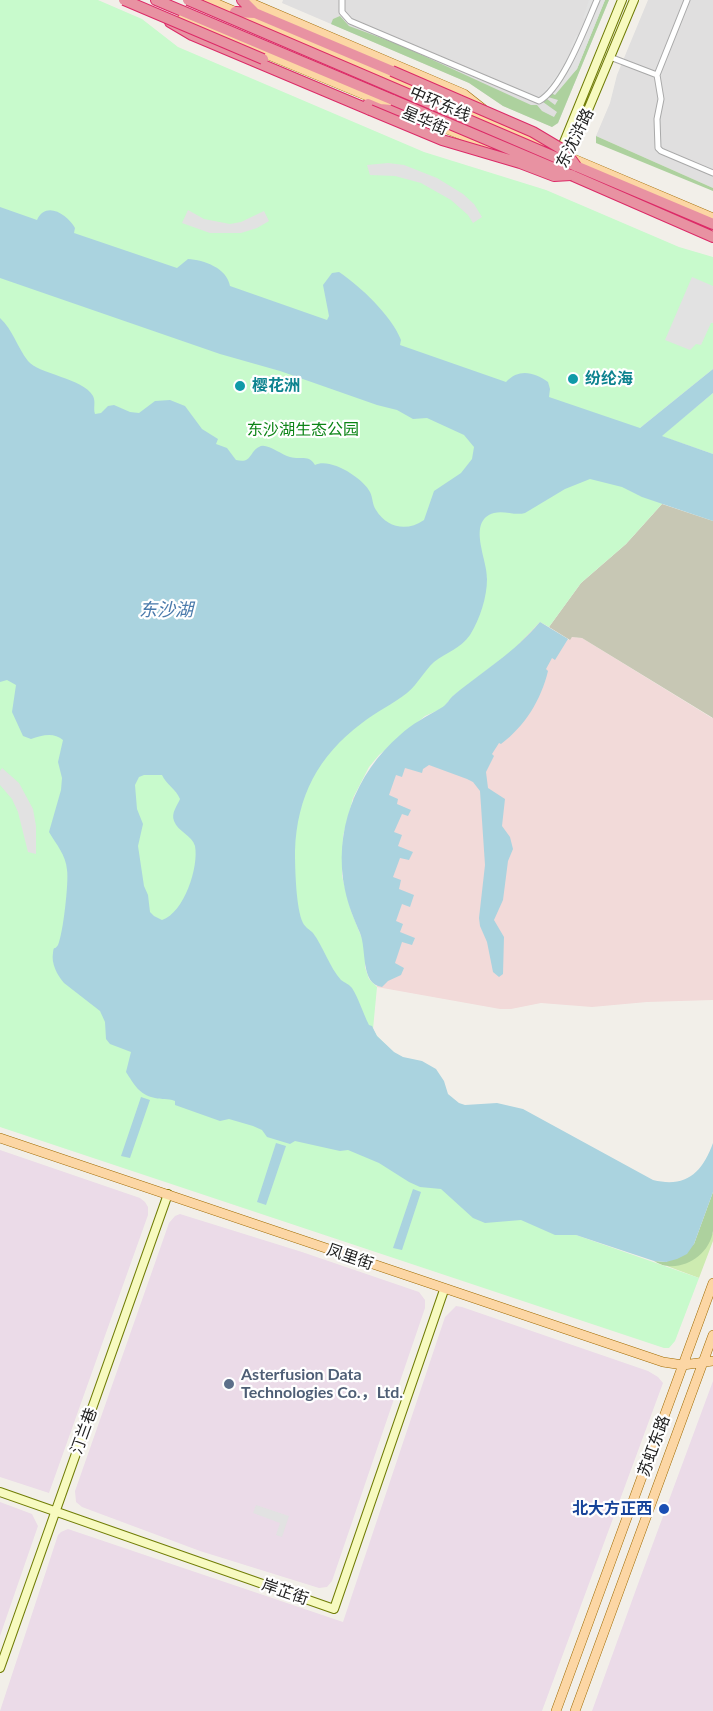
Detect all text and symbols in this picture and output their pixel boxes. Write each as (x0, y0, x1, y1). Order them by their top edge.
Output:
street label: 中环东线 (407, 83, 473, 125)
street label: 星华街 (399, 103, 451, 139)
street label: 东沈浒路 (552, 105, 598, 171)
place label: 纷纶海 (585, 369, 633, 389)
marker: 纷纶海 (566, 372, 580, 386)
place label: 樱花洲 (252, 376, 300, 396)
marker: 樱花洲 (233, 379, 247, 393)
park label: 东沙湖生态公园 (247, 420, 359, 440)
water label: 东沙湖 (139, 599, 193, 621)
street label: 凤里街 (324, 1240, 376, 1274)
place label: Asterfusion Data Technologies Co.，Ltd. (241, 1365, 403, 1403)
marker: Asterfusion Data Technologies Co.，Ltd. (222, 1377, 236, 1391)
street label: 汀兰巷 (67, 1405, 101, 1457)
street label: 苏虹东路 (634, 1413, 674, 1479)
place label: 北大方正西 (572, 1499, 652, 1519)
marker: 北大方正西 (657, 1502, 671, 1516)
street label: 岸芷街 (259, 1575, 311, 1609)

